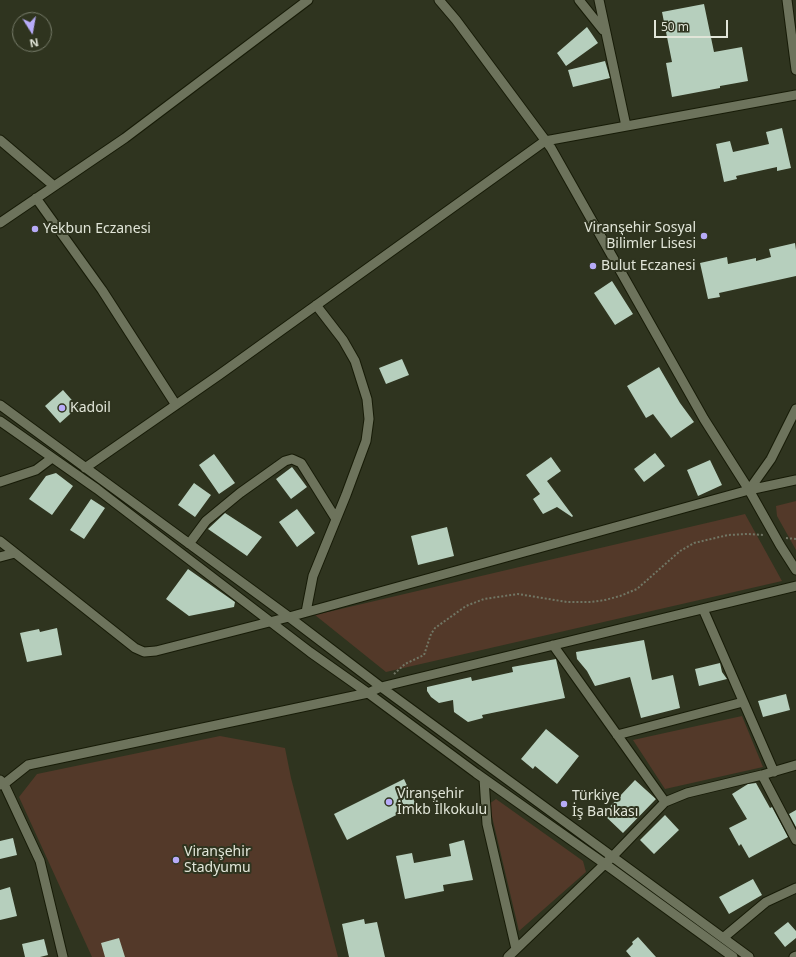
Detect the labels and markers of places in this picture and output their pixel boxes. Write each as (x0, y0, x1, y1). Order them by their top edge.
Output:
place label: Viranşehir Sosyal Bilimler Lisesi (584, 220, 696, 252)
place label: Yekbun Eczanesi (43, 221, 151, 237)
marker: Yekbun Eczanesi (30, 224, 40, 234)
marker: Viranşehir Sosyal Bilimler Lisesi (699, 231, 709, 241)
place label: Bulut Eczanesi (601, 258, 696, 274)
marker: Bulut Eczanesi (588, 261, 598, 271)
place label: Kadoil (70, 400, 111, 416)
marker: Kadoil (57, 403, 67, 413)
place label: Viranşehir İmkb İlkokulu (397, 786, 487, 818)
place label: Türkiye İş Bankası (572, 788, 638, 820)
marker: Viranşehir İmkb İlkokulu (384, 797, 394, 807)
marker: Türkiye İş Bankası (559, 799, 569, 809)
place label: Viranşehir Stadyumu (184, 844, 251, 876)
marker: Viranşehir Stadyumu (171, 855, 181, 865)

